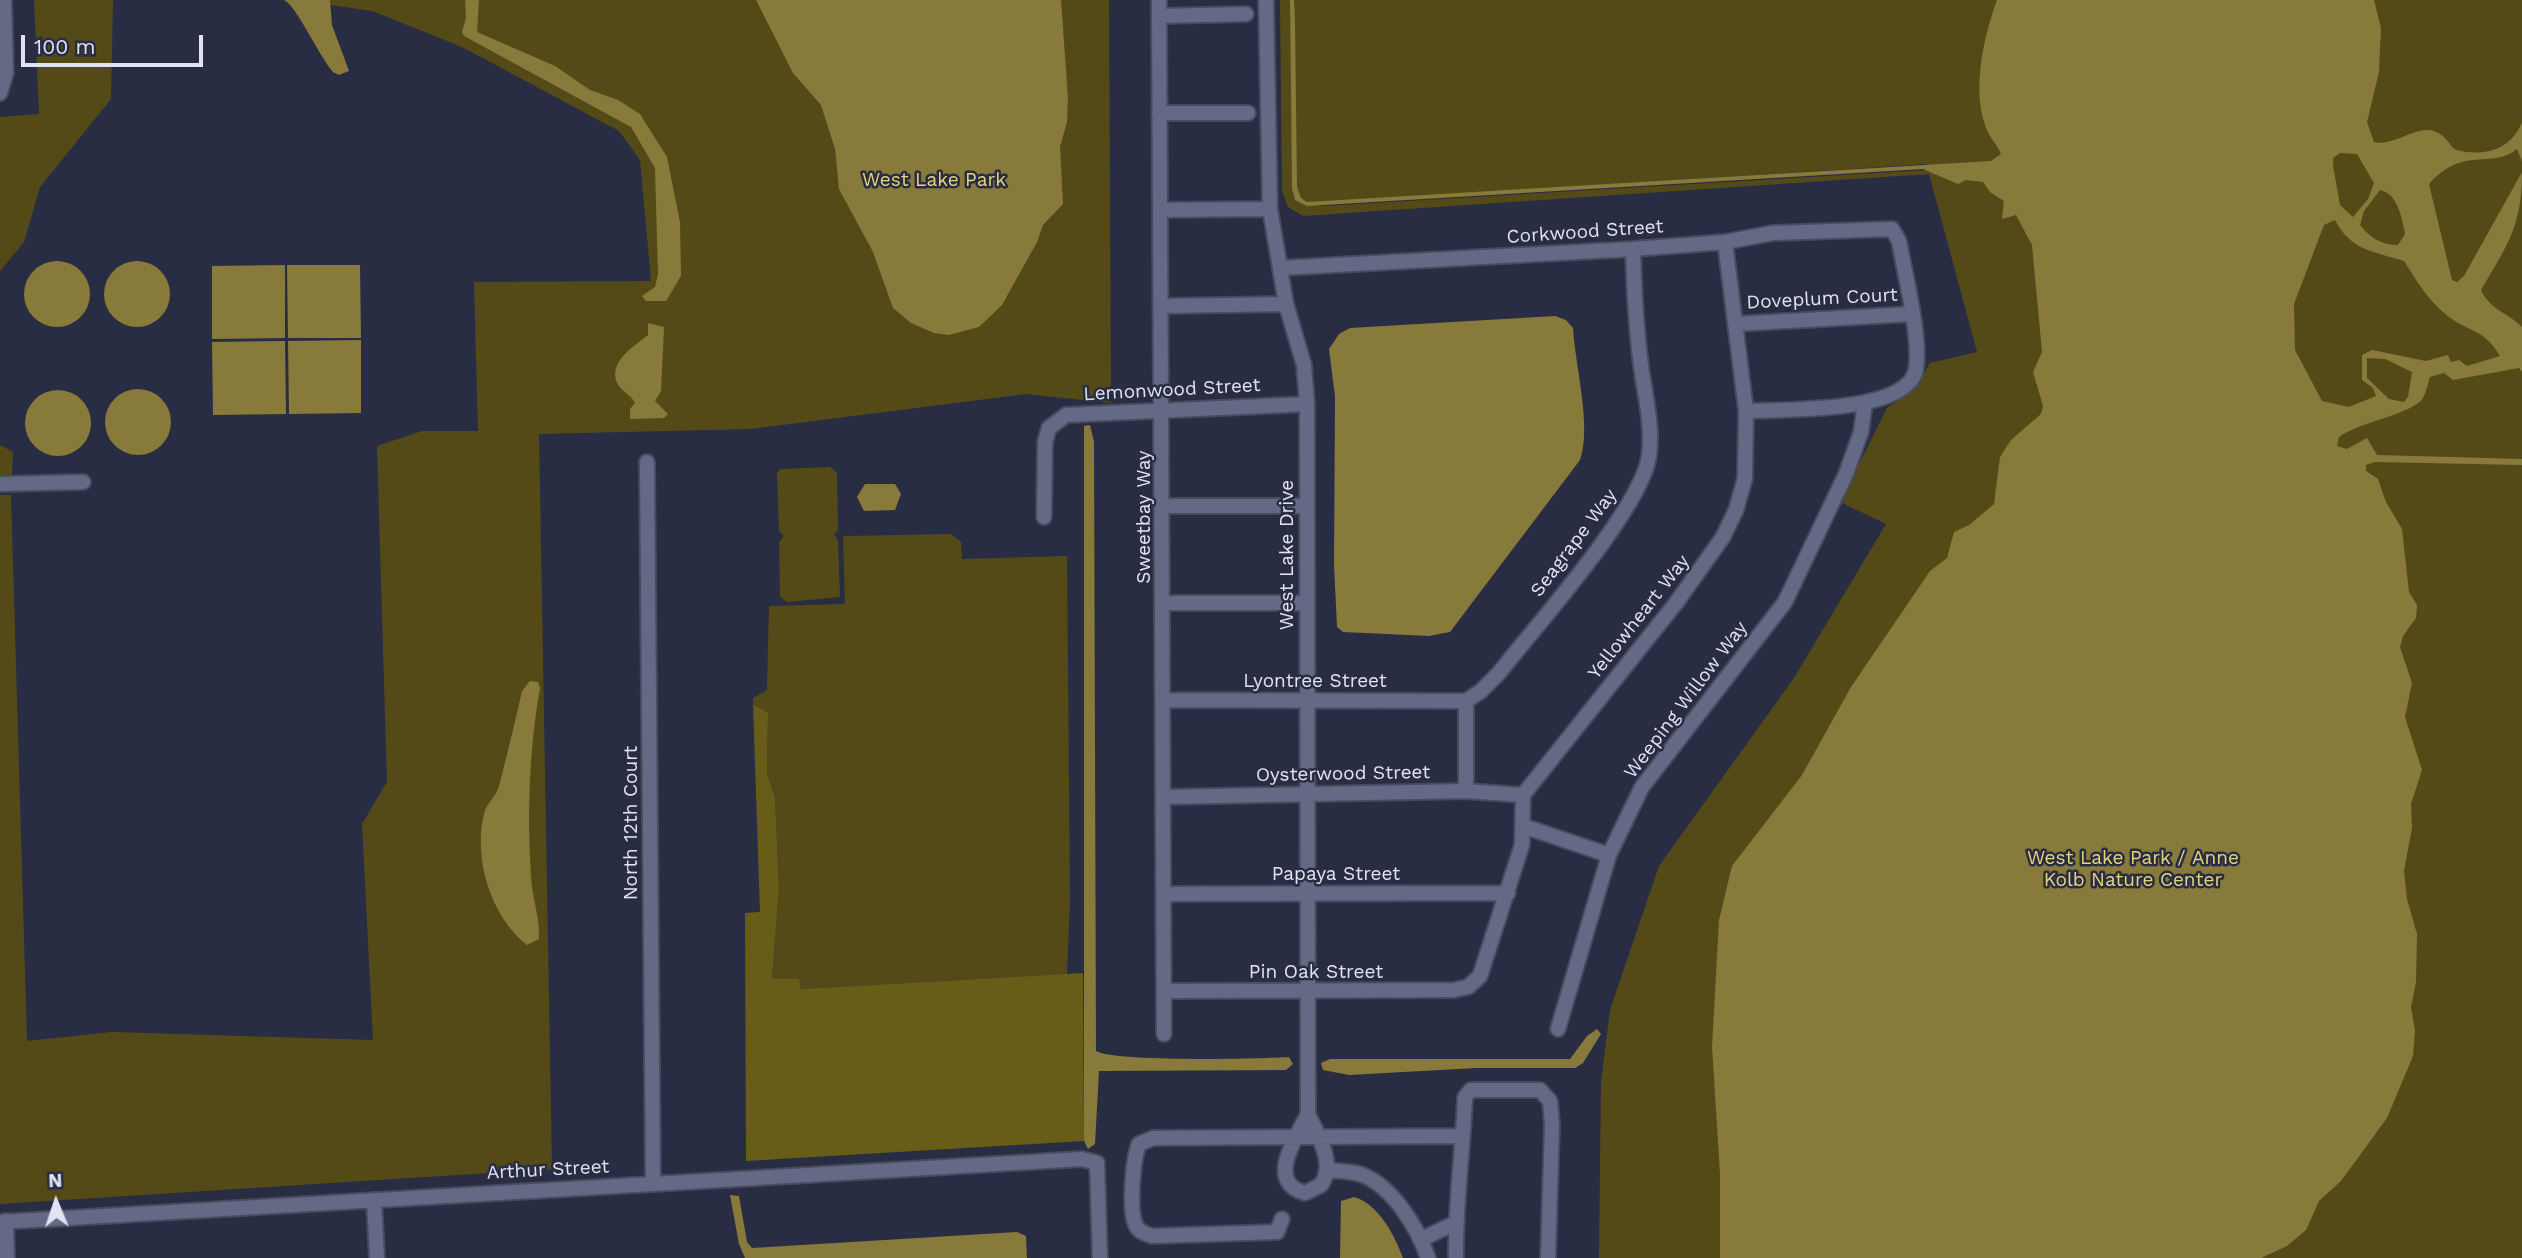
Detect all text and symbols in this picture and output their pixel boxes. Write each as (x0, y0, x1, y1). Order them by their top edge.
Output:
scale bar (24, 21, 206, 65)
text: 100 m (34, 34, 96, 59)
park label: West Lake Park (862, 169, 1006, 191)
street label: Corkwood Street (1506, 215, 1664, 249)
street label: Doveplum Court (1746, 284, 1898, 314)
street label: Lemonwood Street (1083, 374, 1261, 406)
street label: Sweetbay Way (1133, 450, 1155, 584)
street label: West Lake Drive (1276, 480, 1298, 630)
street label: Seagrape Way (1526, 485, 1622, 601)
street label: Yellowheart Way (1583, 550, 1695, 684)
street label: Weeping Willow Way (1619, 617, 1753, 783)
street label: Lyontree Street (1243, 670, 1387, 692)
street label: North 12th Court (620, 746, 642, 900)
street label: Oysterwood Street (1256, 761, 1430, 787)
park label: West Lake Park / Anne Kolb Nature Center (2027, 847, 2239, 891)
street label: Papaya Street (1272, 863, 1400, 885)
street label: Pin Oak Street (1249, 961, 1383, 983)
street label: Arthur Street (486, 1155, 610, 1185)
north arrow (21, 1167, 91, 1237)
text: N (48, 1169, 63, 1192)

